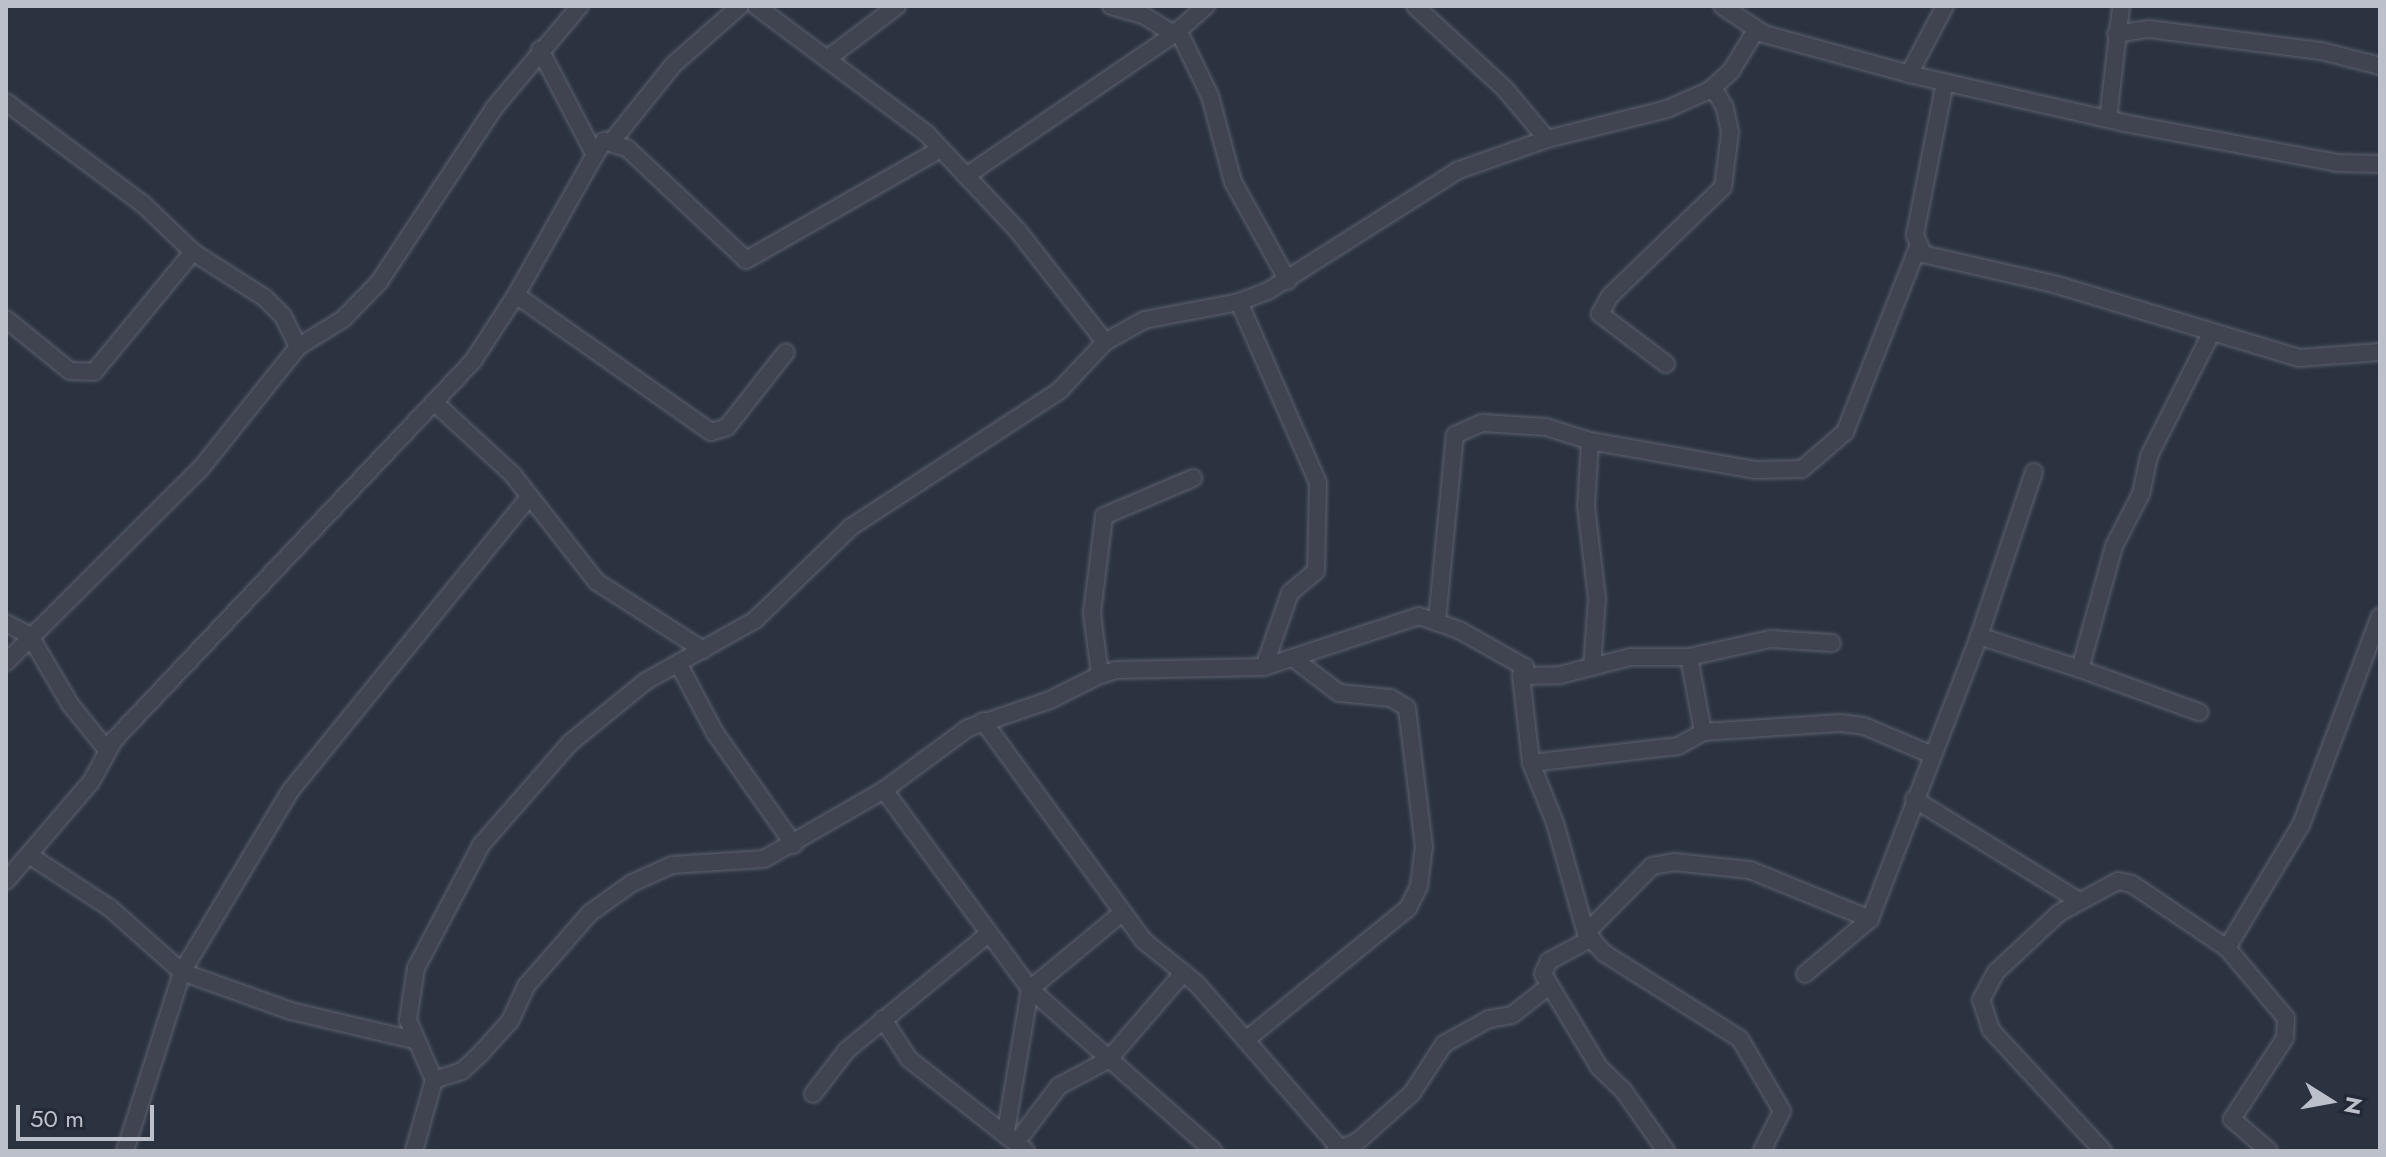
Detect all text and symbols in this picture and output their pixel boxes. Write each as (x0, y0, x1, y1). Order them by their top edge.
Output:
north arrow (2290, 1061, 2370, 1141)
scale bar (20, 1089, 158, 1139)
text: N (2336, 1094, 2371, 1117)
text: 50 m (30, 1101, 84, 1136)

